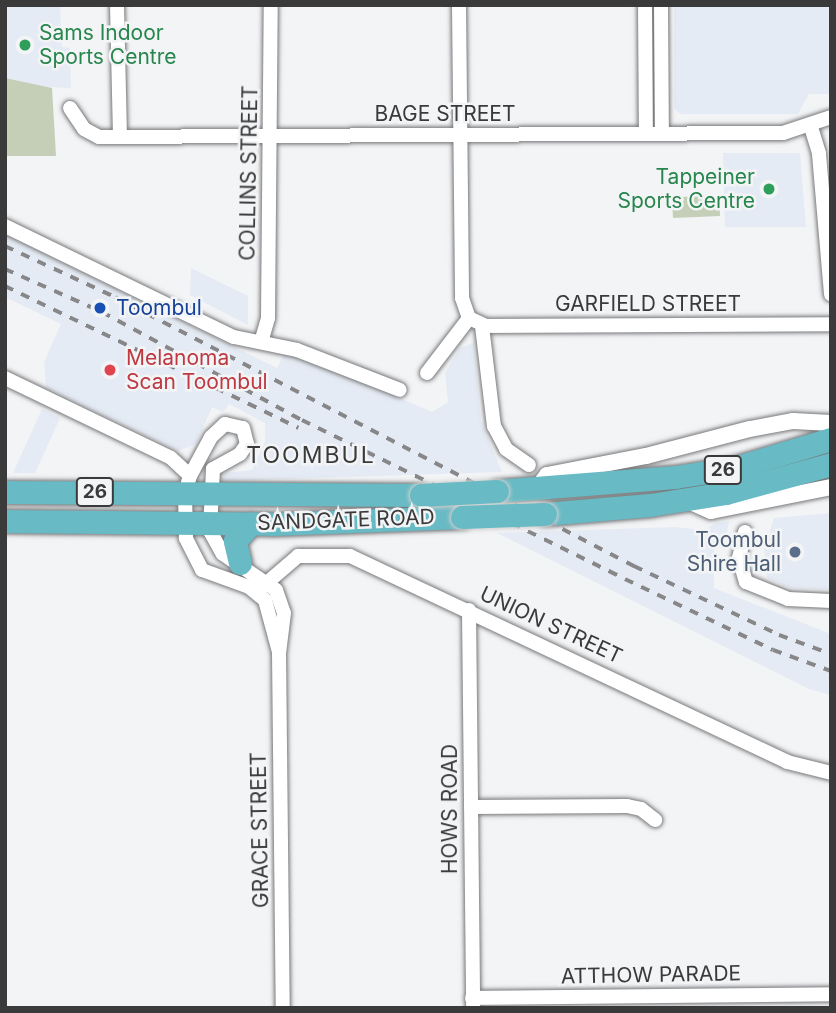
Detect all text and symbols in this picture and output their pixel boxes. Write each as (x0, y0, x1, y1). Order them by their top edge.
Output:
place label: Sams Indoor Sports Centre (39, 20, 176, 70)
marker: Sams Indoor Sports Centre (17, 37, 33, 53)
street label: COLLINS STREET (235, 85, 263, 261)
street label: BAGE STREET (374, 101, 516, 127)
place label: Tappeiner Sports Centre (618, 164, 755, 214)
marker: Tappeiner Sports Centre (761, 181, 777, 197)
street label: GARFIELD STREET (555, 291, 741, 317)
place label: Toombul (116, 295, 202, 321)
marker: Toombul (90, 298, 110, 318)
place label: Melanoma Scan Toombul (126, 345, 268, 395)
marker: Melanoma Scan Toombul (100, 360, 120, 380)
district label: TOOMBUL (247, 441, 375, 469)
road number: 26 (704, 454, 742, 485)
road number: 26 (76, 477, 114, 508)
street label: SANDGATE ROAD (257, 504, 435, 536)
place label: Toombul Shire Hall (687, 527, 781, 577)
marker: Toombul Shire Hall (787, 544, 803, 560)
street label: UNION STREET (476, 581, 626, 669)
street label: HOWS ROAD (437, 744, 463, 874)
street label: GRACE STREET (246, 752, 274, 908)
street label: ATTHOW PARADE (561, 961, 741, 989)

